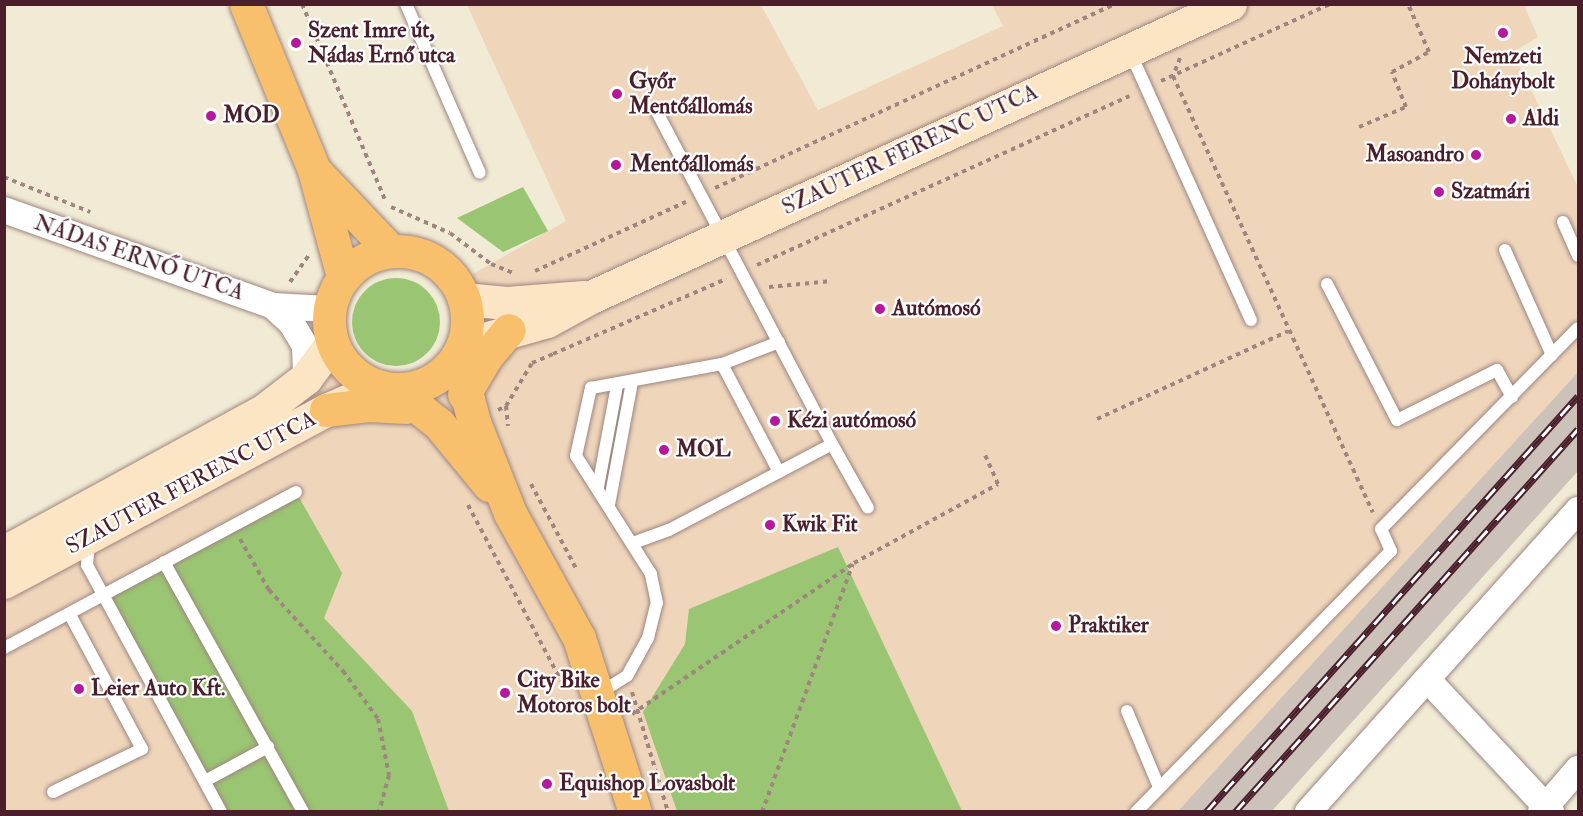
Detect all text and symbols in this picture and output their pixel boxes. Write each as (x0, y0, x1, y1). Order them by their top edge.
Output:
place label: Szent Imre út, Nádas Ernő utca (308, 17, 455, 68)
marker: Nemzeti Dohánybolt (1496, 26, 1510, 40)
marker: Szent Imre út, Nádas Ernő utca (289, 36, 303, 50)
place label: Nemzeti Dohánybolt (1451, 43, 1555, 94)
place label: Győr Mentőállomás (629, 68, 752, 119)
street label: SZAUTER FERENC UTCA (778, 79, 1042, 221)
marker: Győr Mentőállomás (610, 87, 624, 101)
place label: MOD (223, 103, 280, 129)
place label: Aldi (1523, 106, 1559, 132)
marker: MOD (204, 109, 218, 123)
marker: Aldi (1504, 112, 1518, 126)
place label: Masoandro (1366, 142, 1464, 168)
marker: Masoandro (1469, 148, 1483, 162)
place label: Mentőállomás (630, 152, 753, 178)
marker: Mentőállomás (607, 156, 625, 174)
place label: Szatmári (1451, 179, 1530, 205)
marker: Szatmári (1432, 185, 1446, 199)
street label: NÁDAS ERNŐ UTCA (31, 210, 247, 306)
place label: Autómosó (892, 296, 981, 322)
marker: Autómosó (873, 302, 887, 316)
street label: SZAUTER FERENC UTCA (61, 406, 321, 560)
place label: Kézi autómosó (787, 408, 916, 434)
marker: Kézi autómosó (768, 414, 782, 428)
place label: MOL (676, 437, 731, 463)
marker: MOL (657, 443, 671, 457)
place label: Kwik Fit (782, 512, 858, 538)
marker: Kwik Fit (763, 518, 777, 532)
place label: Praktiker (1068, 613, 1149, 639)
marker: Praktiker (1049, 619, 1063, 633)
place label: City Bike Motoros bolt (517, 667, 631, 718)
place label: Leier Auto Kft. (91, 676, 225, 702)
marker: Leier Auto Kft. (72, 682, 86, 696)
marker: City Bike Motoros bolt (498, 686, 512, 700)
place label: Equishop Lovasbolt (559, 771, 735, 797)
marker: Equishop Lovasbolt (540, 777, 554, 791)

